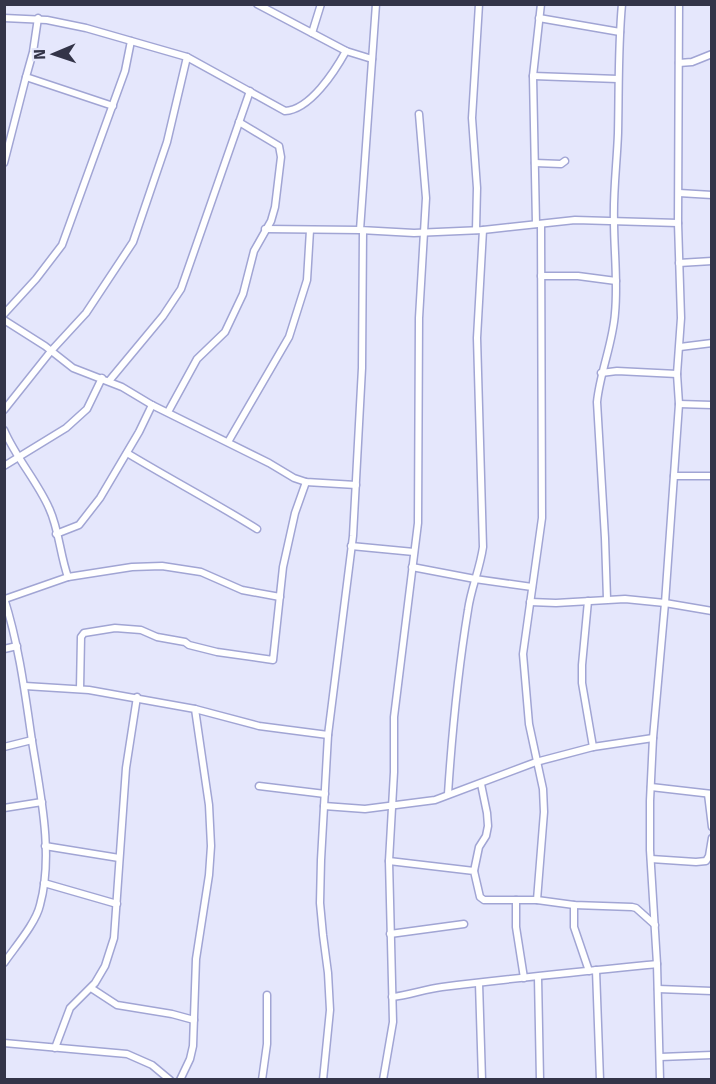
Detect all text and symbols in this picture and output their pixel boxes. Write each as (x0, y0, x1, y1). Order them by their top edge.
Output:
north arrow (24, 24, 84, 84)
text: N (30, 49, 49, 60)

